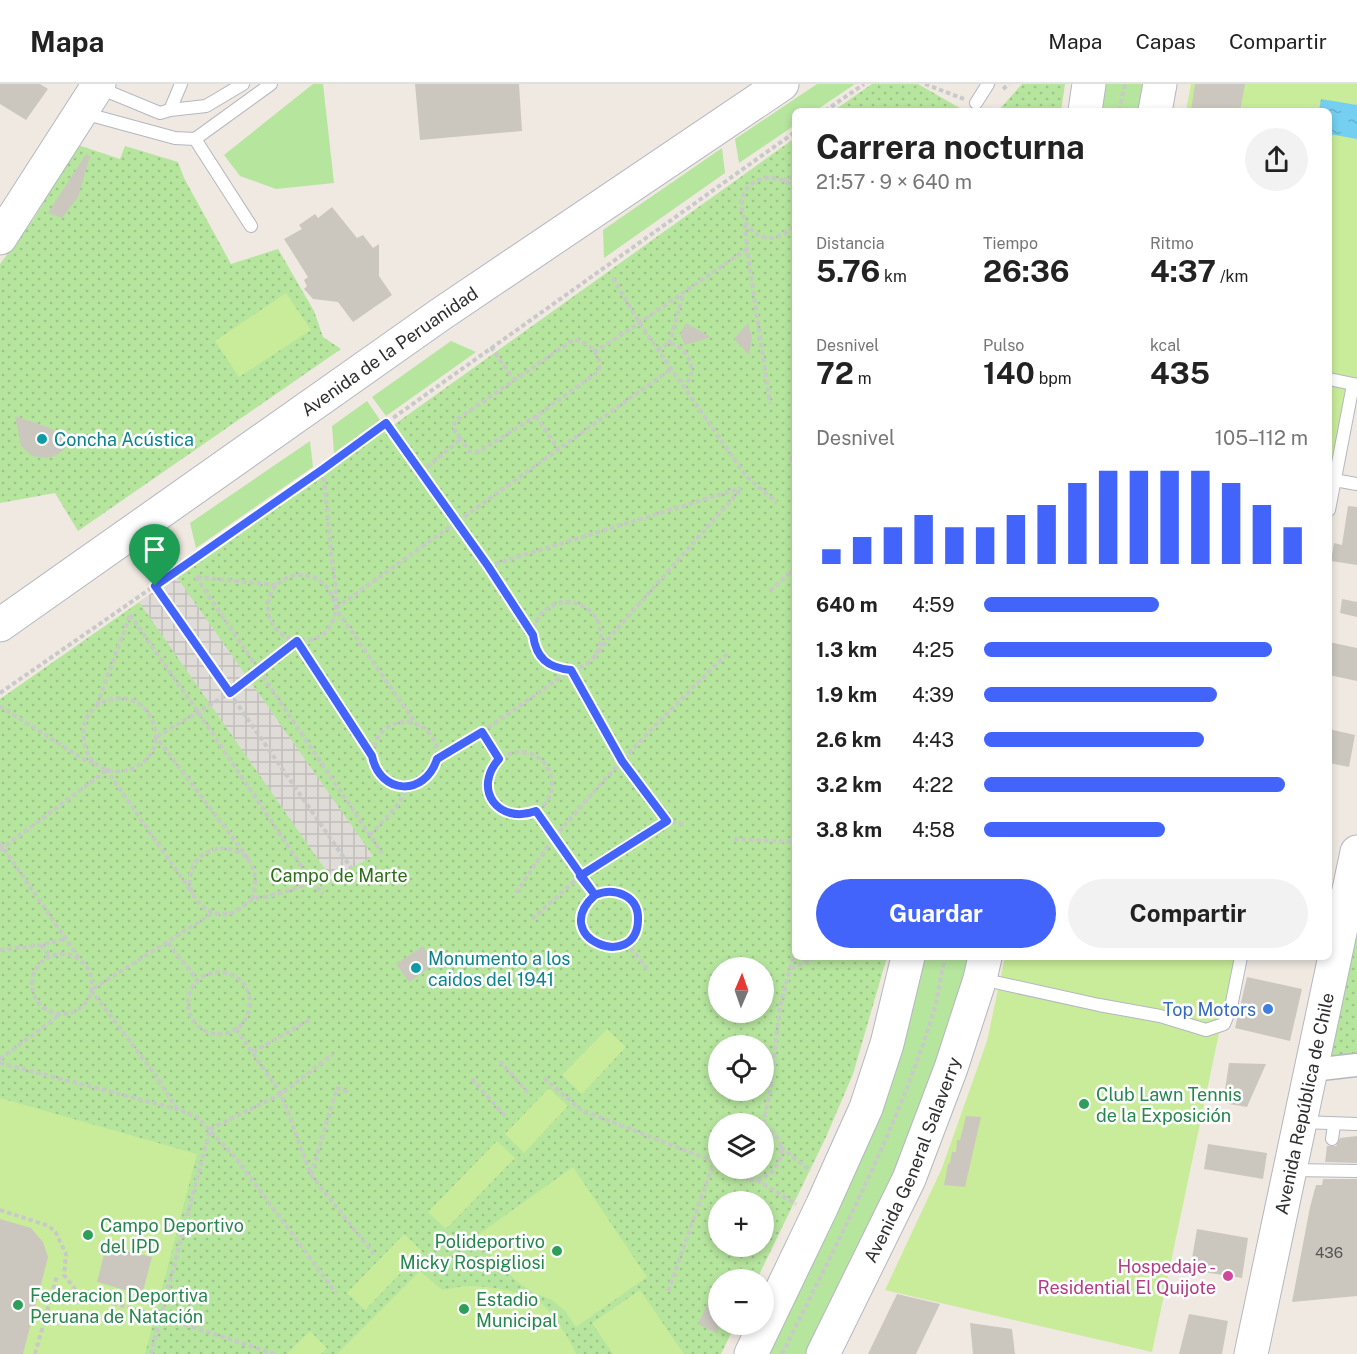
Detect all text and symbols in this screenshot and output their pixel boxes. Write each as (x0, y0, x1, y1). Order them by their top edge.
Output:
text: Mapa (30, 25, 104, 58)
text: Mapa (1048, 29, 1102, 54)
text: Capas (1135, 29, 1196, 54)
text: Compartir (1229, 29, 1327, 54)
text: Carrera nocturna (816, 128, 1085, 166)
button: share (1245, 128, 1308, 191)
text: 21:57 · 9 × 640 m (816, 170, 972, 194)
text: Distancia (816, 234, 885, 253)
text: Tiempo (983, 234, 1038, 253)
text: Ritmo (1150, 234, 1194, 253)
text: 5.76 (816, 253, 880, 289)
text: 26:36 (983, 253, 1070, 289)
text: 4:37 (1150, 253, 1216, 289)
text: km (880, 267, 907, 286)
text: /km (1216, 267, 1248, 286)
street label: Avenida de la Peruanidad (297, 282, 481, 420)
text: Desnivel (816, 336, 879, 355)
text: Pulso (983, 336, 1024, 355)
text: kcal (1150, 336, 1181, 355)
text: 72 (816, 355, 854, 391)
text: 140 (983, 355, 1035, 391)
text: 435 (1150, 355, 1210, 391)
text: m (854, 369, 872, 388)
text: bpm (1035, 369, 1072, 388)
text: Desnivel (816, 426, 895, 450)
text: 105–112 m (1215, 426, 1308, 450)
place label: Concha Acústica (54, 429, 194, 450)
marker: Concha Acústica (35, 432, 49, 446)
pin (129, 524, 180, 586)
icon: arrive (138, 533, 171, 566)
text: 640 m (816, 593, 878, 617)
text: 4:59 (912, 593, 954, 617)
text: 1.3 km (816, 638, 877, 662)
text: 4:25 (912, 638, 954, 662)
text: 1.9 km (816, 683, 877, 707)
text: 4:39 (912, 683, 954, 707)
text: 2.6 km (816, 728, 881, 752)
text: 4:43 (912, 728, 954, 752)
text: 3.2 km (816, 773, 882, 797)
text: 4:22 (912, 773, 953, 797)
text: 3.8 km (816, 818, 882, 842)
text: 4:58 (912, 818, 955, 842)
park label: Campo de Marte (270, 865, 408, 886)
button: Guardar (816, 879, 1056, 948)
button: Compartir (1068, 879, 1308, 948)
place label: Monumento a los caidos del 1941 (428, 948, 570, 990)
north arrow (708, 957, 774, 1023)
map controls (708, 957, 774, 1335)
marker: Monumento a los caidos del 1941 (409, 961, 423, 975)
street label: Avenida República de Chile (1270, 991, 1338, 1216)
place label: Top Motors (1163, 999, 1256, 1020)
marker: Top Motors (1261, 1002, 1275, 1016)
button: locate (708, 1035, 774, 1101)
street label: Avenida General Salaverry (859, 1054, 965, 1266)
place label: Club Lawn Tennis de la Exposición (1096, 1084, 1242, 1126)
marker: Club Lawn Tennis de la Exposición (1077, 1097, 1091, 1111)
button: layers (708, 1113, 774, 1179)
button: + (708, 1191, 774, 1257)
place label: Campo Deportivo del IPD (100, 1215, 244, 1257)
marker: Campo Deportivo del IPD (81, 1228, 95, 1242)
place label: Polideportivo Micky Rospigliosi (400, 1231, 545, 1273)
marker: Polideportivo Micky Rospigliosi (550, 1244, 564, 1258)
house number: 436 (1315, 1244, 1343, 1261)
place label: Hospedaje - Residential El Quijote (1038, 1256, 1216, 1298)
button: − (708, 1269, 774, 1335)
marker: Hospedaje - Residential El Quijote (1221, 1269, 1235, 1283)
place label: Federacion Deportiva Peruana de Natación (30, 1285, 208, 1327)
place label: Estadio Municipal (476, 1289, 558, 1331)
marker: Federacion Deportiva Peruana de Natación (11, 1298, 25, 1312)
marker: Estadio Municipal (457, 1302, 471, 1316)

